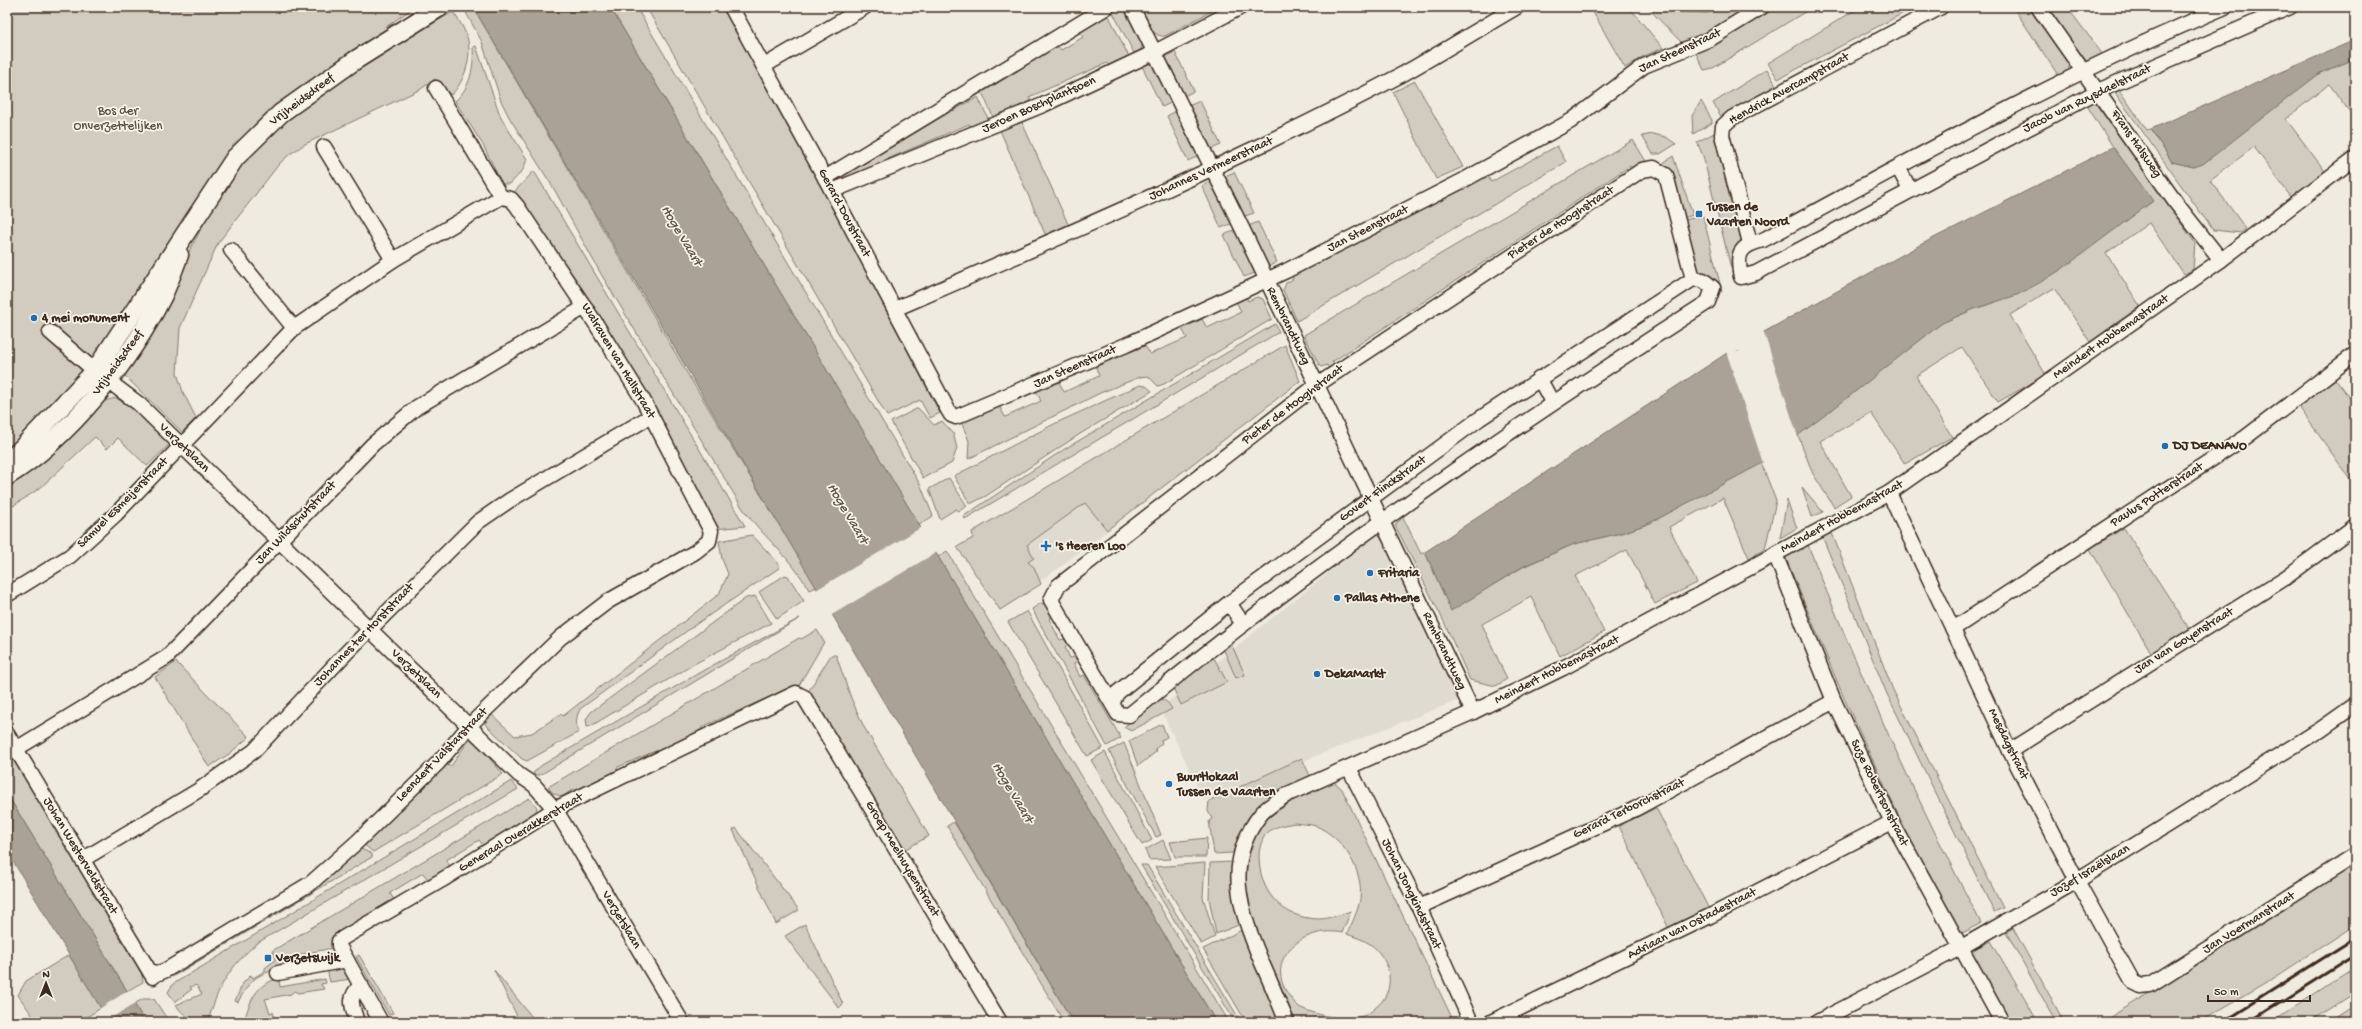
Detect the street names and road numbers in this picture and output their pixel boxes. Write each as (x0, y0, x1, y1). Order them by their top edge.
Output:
street label: Jan Steenstraat (1637, 25, 1725, 77)
street label: Hendrick Avercampstraat (1726, 49, 1853, 128)
street label: Jacob van Ruysdaelstraat (2021, 61, 2155, 137)
street label: Vrijheidsdreef (266, 70, 338, 130)
street label: Jeroen Boschplantsoen (980, 73, 1099, 137)
street label: Frans Halsweg (2107, 107, 2165, 181)
street label: Johannes Vermeerstraat (1147, 133, 1277, 204)
street label: Gerard Doustraat (814, 166, 874, 261)
street label: Pieter de Hooghstraat (1504, 182, 1618, 263)
street label: Jan Steenstraat (1325, 201, 1412, 256)
street label: Rembrandtweg (1263, 285, 1313, 367)
street label: Meindert Hobbemastraat (2050, 290, 2173, 383)
street label: Walraven van Hallstraat (578, 301, 659, 423)
street label: Vrijheidsdreef (89, 327, 147, 399)
street label: Jan Steenstraat (1031, 341, 1120, 392)
street label: Pieter de Hooghstraat (1238, 361, 1348, 449)
street label: Verzetslaan (155, 419, 213, 476)
street label: Govert Flinckstraat (1337, 452, 1431, 525)
street label: Samuel Esmeijerstraat (74, 453, 173, 552)
street label: Paulus Potterstraat (2107, 458, 2208, 531)
street label: Meindert Hobbemastraat (1778, 476, 1907, 557)
street label: Jan Wildschutstraat (252, 477, 341, 568)
street label: Johannes ter Horststraat (311, 579, 418, 690)
street label: Jan van Goyenstraat (2132, 603, 2238, 678)
street label: Rembrandtweg (1419, 610, 1469, 692)
street label: Meindert Hobbemastraat (1492, 631, 1623, 708)
street label: Verzetslaan (387, 645, 445, 702)
street label: Leendert Valstarstraat (393, 703, 492, 805)
street label: Mesdagstraat (1984, 706, 2032, 783)
street label: Suze Robertsonstraat (1847, 737, 1912, 850)
street label: Gerard Terborchstraat (1571, 775, 1689, 843)
street label: Generaal Overakkerstraat (456, 789, 587, 876)
street label: Johan Westerveldstraat (39, 795, 122, 919)
street label: Groep Meelhuysenstraat (861, 798, 943, 921)
street label: Johan Jongkindstraat (1378, 836, 1445, 953)
street label: Jozef Israëlslaan (2047, 841, 2133, 901)
street label: Adriaan van Ostadestraat (1625, 884, 1760, 963)
street label: Verzetslaan (597, 888, 644, 952)
street label: Jan Voermanstraat (2200, 888, 2299, 957)

